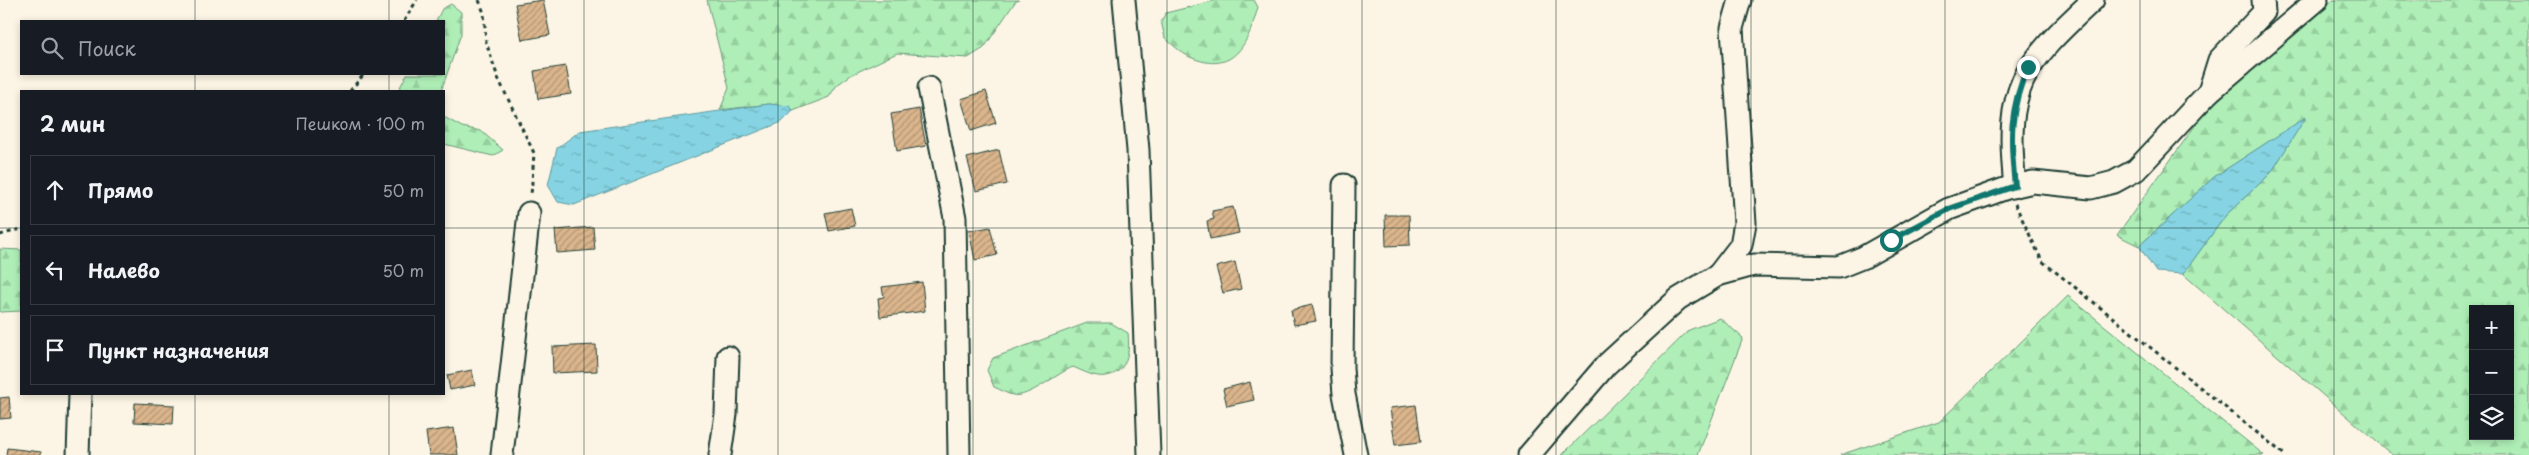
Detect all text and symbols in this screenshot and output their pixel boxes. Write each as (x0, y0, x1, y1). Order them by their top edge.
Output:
search box (20, 20, 445, 75)
icon: search (38, 34, 66, 62)
text: Поиск (78, 34, 136, 62)
route end (2017, 56, 2040, 79)
text: 2 мин (40, 107, 105, 139)
text: Пешком · 100 m (295, 111, 425, 135)
icon: ahead (41, 176, 69, 204)
text: Прямо (88, 176, 153, 204)
text: 50 m (383, 178, 424, 202)
route start (1880, 229, 1903, 252)
icon: left (41, 256, 69, 284)
text: Налево (88, 256, 160, 284)
text: 50 m (383, 258, 424, 282)
map controls (2469, 305, 2514, 440)
button: + (2469, 305, 2514, 350)
icon: arrive (41, 336, 69, 364)
text: Пункт назначения (88, 336, 269, 364)
button: − (2469, 350, 2514, 395)
button: layers (2469, 395, 2514, 440)

